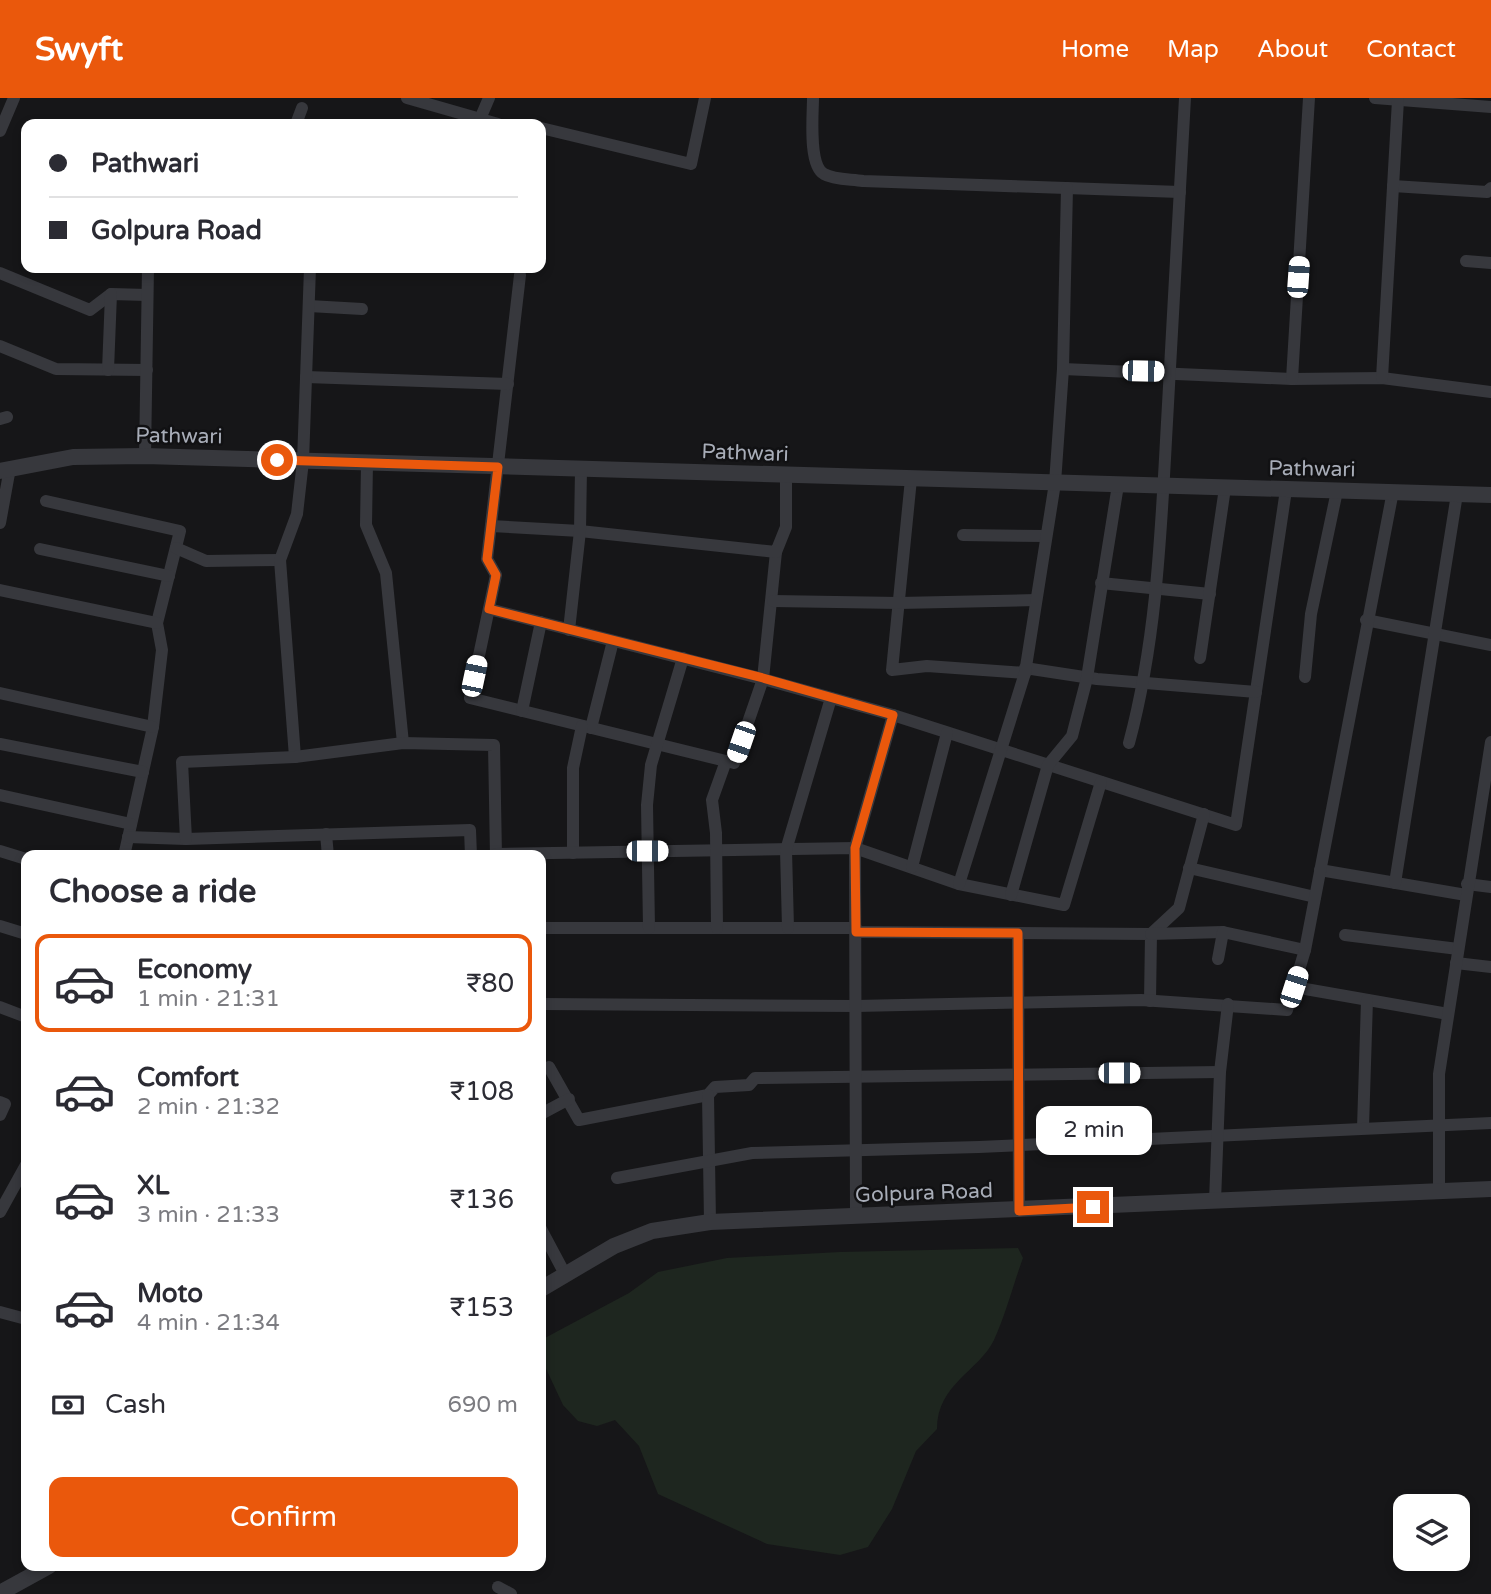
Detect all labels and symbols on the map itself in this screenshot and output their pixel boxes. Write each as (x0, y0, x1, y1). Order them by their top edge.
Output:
car (1287, 255, 1310, 299)
car (1122, 360, 1165, 382)
street label: Pathwari (135, 423, 223, 449)
street label: Pathwari (701, 439, 789, 467)
route start (261, 444, 293, 476)
street label: Pathwari (1268, 456, 1356, 482)
car (460, 653, 489, 699)
car (725, 719, 758, 765)
car (627, 841, 669, 862)
car (1278, 964, 1311, 1010)
car (1099, 1063, 1141, 1084)
callout: 2 min (1035, 1105, 1151, 1154)
street label: Golpura Road (855, 1178, 993, 1208)
route end (1077, 1191, 1109, 1223)

